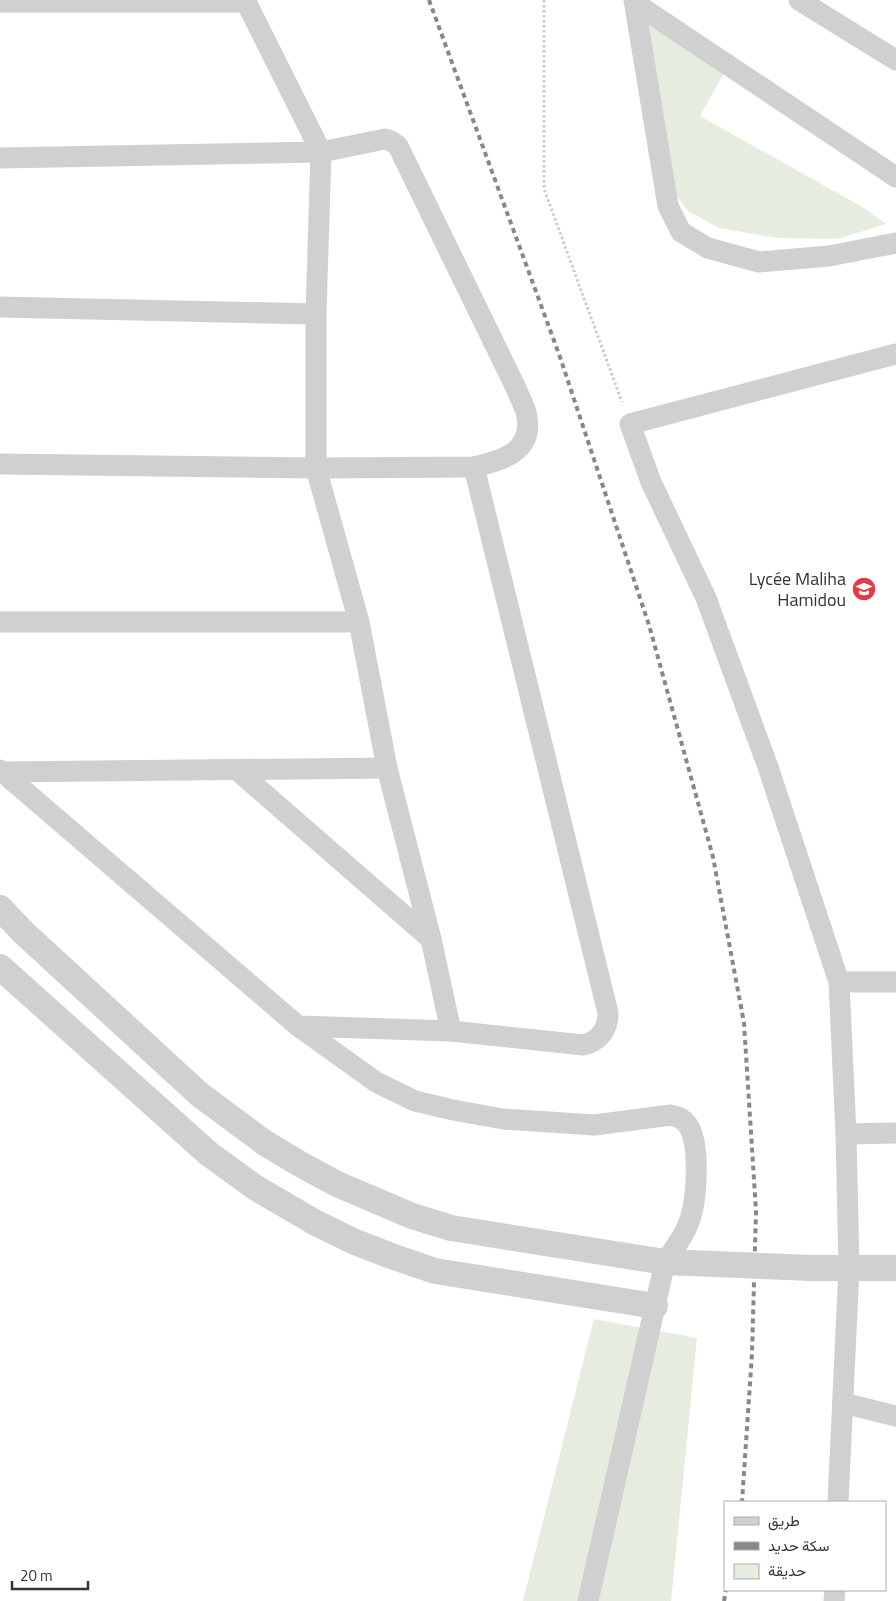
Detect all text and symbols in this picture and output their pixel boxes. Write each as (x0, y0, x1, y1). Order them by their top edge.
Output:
place label: Lycée Maliha Hamidou (749, 565, 846, 613)
school or university icon: Lycée Maliha Hamidou (851, 576, 877, 602)
legend (724, 1501, 886, 1591)
text: طريق (768, 1509, 800, 1532)
text: سكة حديد (768, 1534, 829, 1557)
scale bar (12, 1558, 89, 1590)
text: حديقة (768, 1559, 806, 1582)
text: 20 m (20, 1564, 53, 1587)

